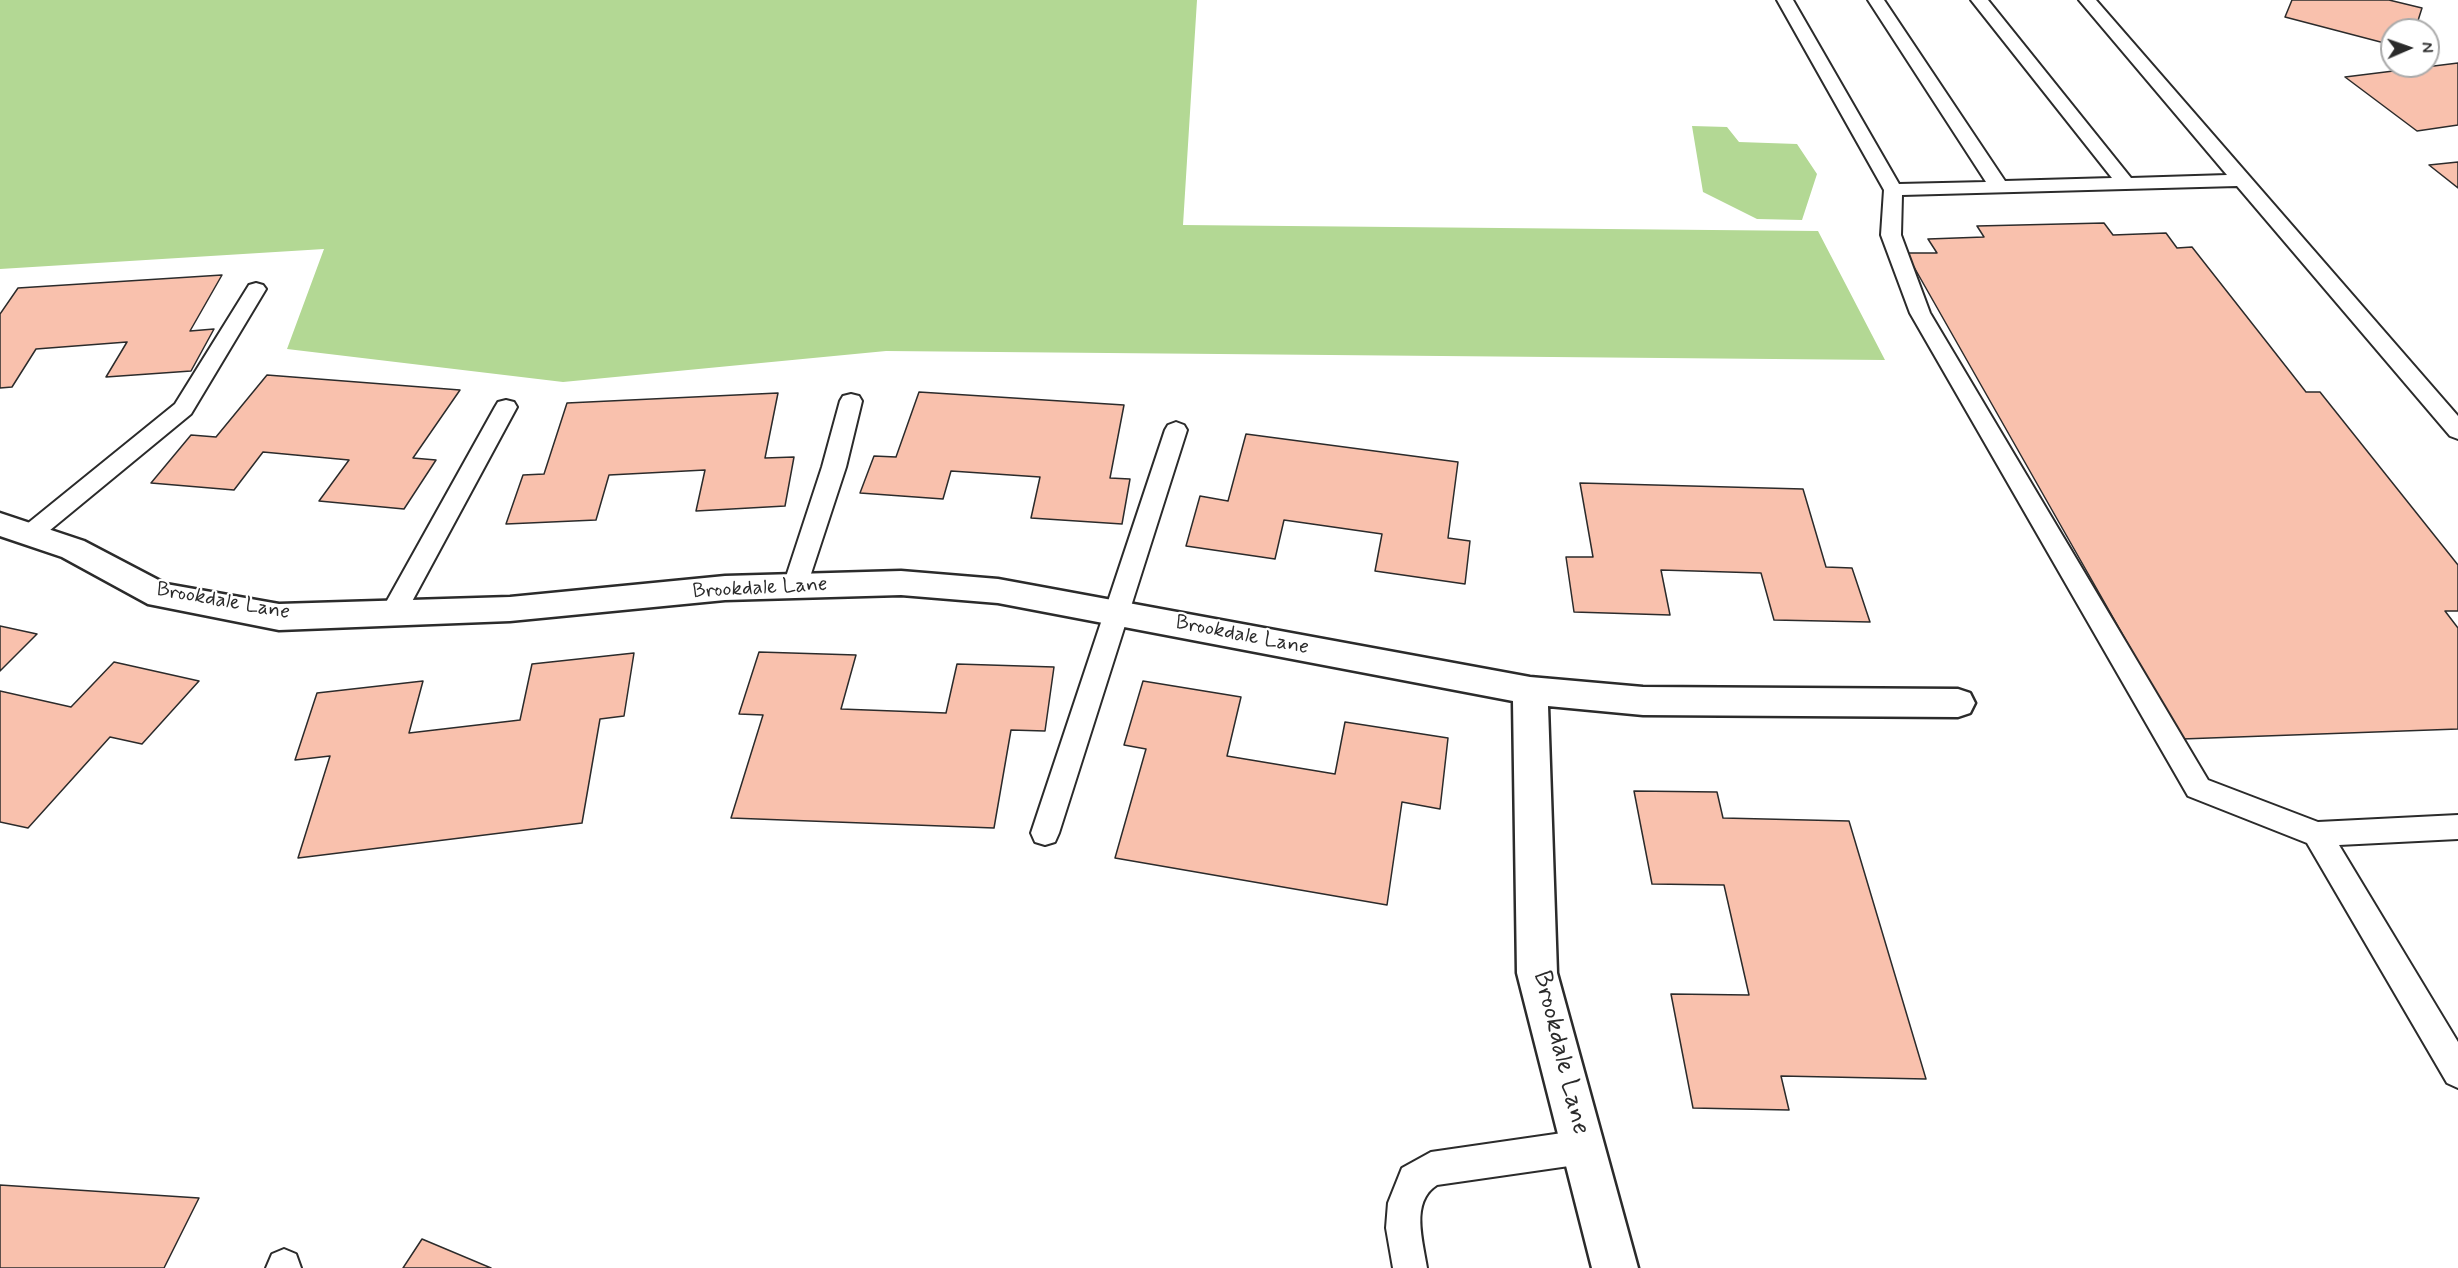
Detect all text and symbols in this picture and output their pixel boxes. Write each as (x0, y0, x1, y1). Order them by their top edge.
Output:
north arrow (2380, 18, 2440, 78)
text: N (2416, 42, 2437, 53)
street label: Brookdale Lane (692, 573, 828, 605)
street label: Brookdale Lane (154, 578, 292, 626)
street label: Brookdale Lane (1173, 611, 1311, 661)
street label: Brookdale Lane (1525, 968, 1595, 1138)

